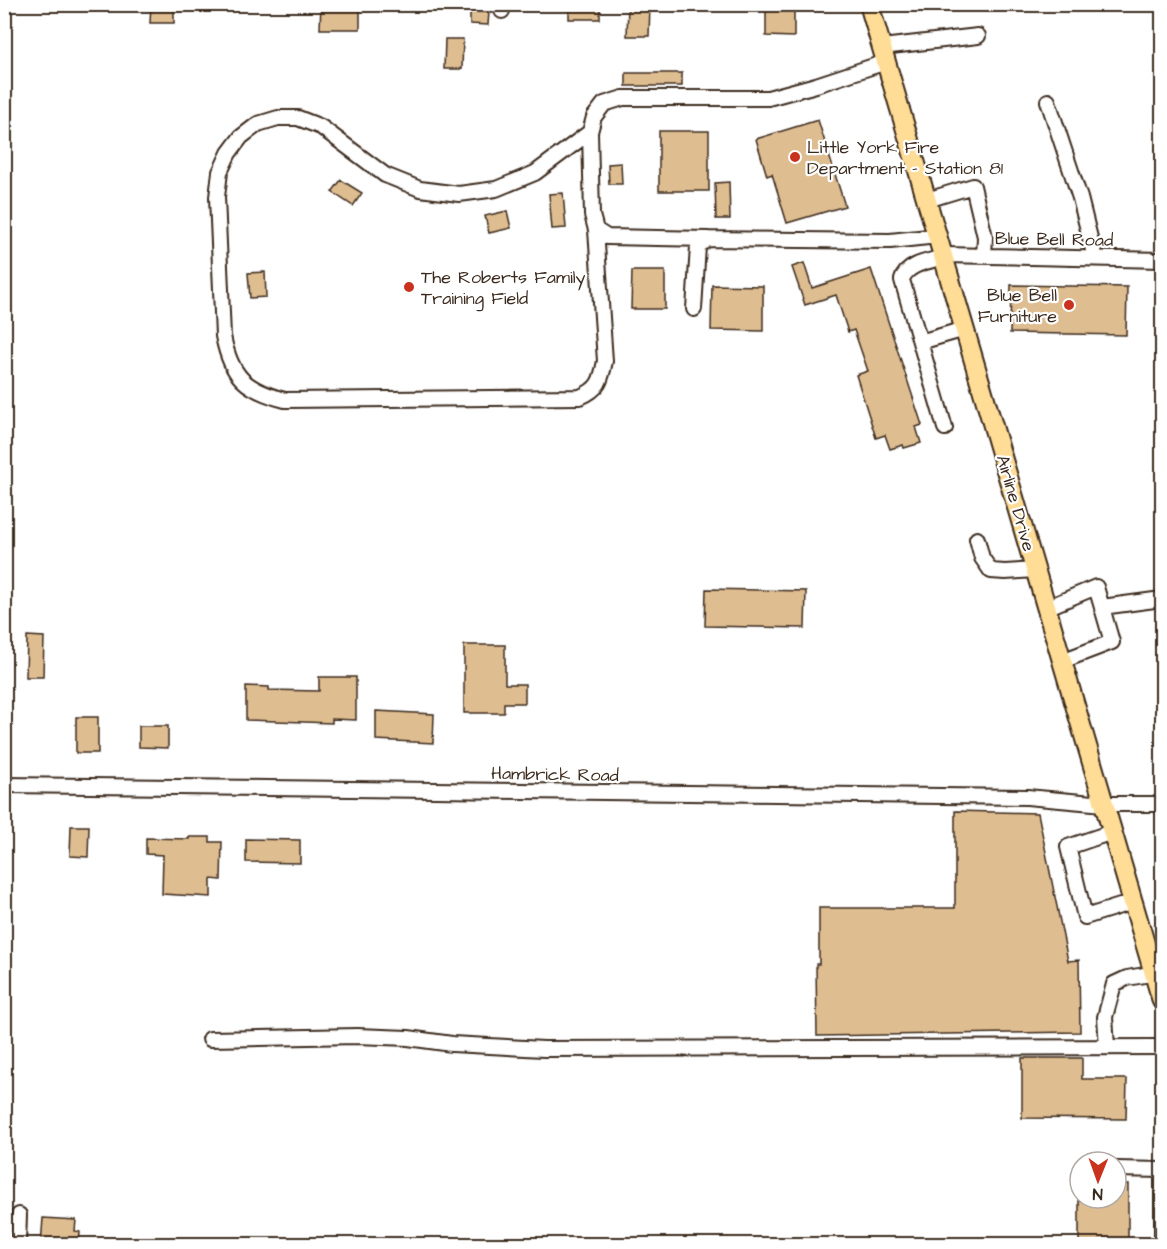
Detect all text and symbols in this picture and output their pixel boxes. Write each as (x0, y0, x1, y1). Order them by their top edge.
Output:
place label: Little York Fire Department - Station 81 (807, 135, 1003, 181)
marker: Little York Fire Department - Station 81 (788, 150, 802, 164)
street label: Blue Bell Road (995, 226, 1113, 253)
place label: The Roberts Family Training Field (421, 265, 586, 312)
marker: The Roberts Family Training Field (402, 280, 416, 294)
place label: Blue Bell Furniture (978, 283, 1057, 329)
marker: Blue Bell Furniture (1062, 298, 1076, 312)
street label: Airline Drive (990, 452, 1041, 554)
street label: Hambrick Road (491, 761, 619, 788)
north arrow (1068, 1150, 1128, 1210)
text: N (1093, 1183, 1103, 1205)

